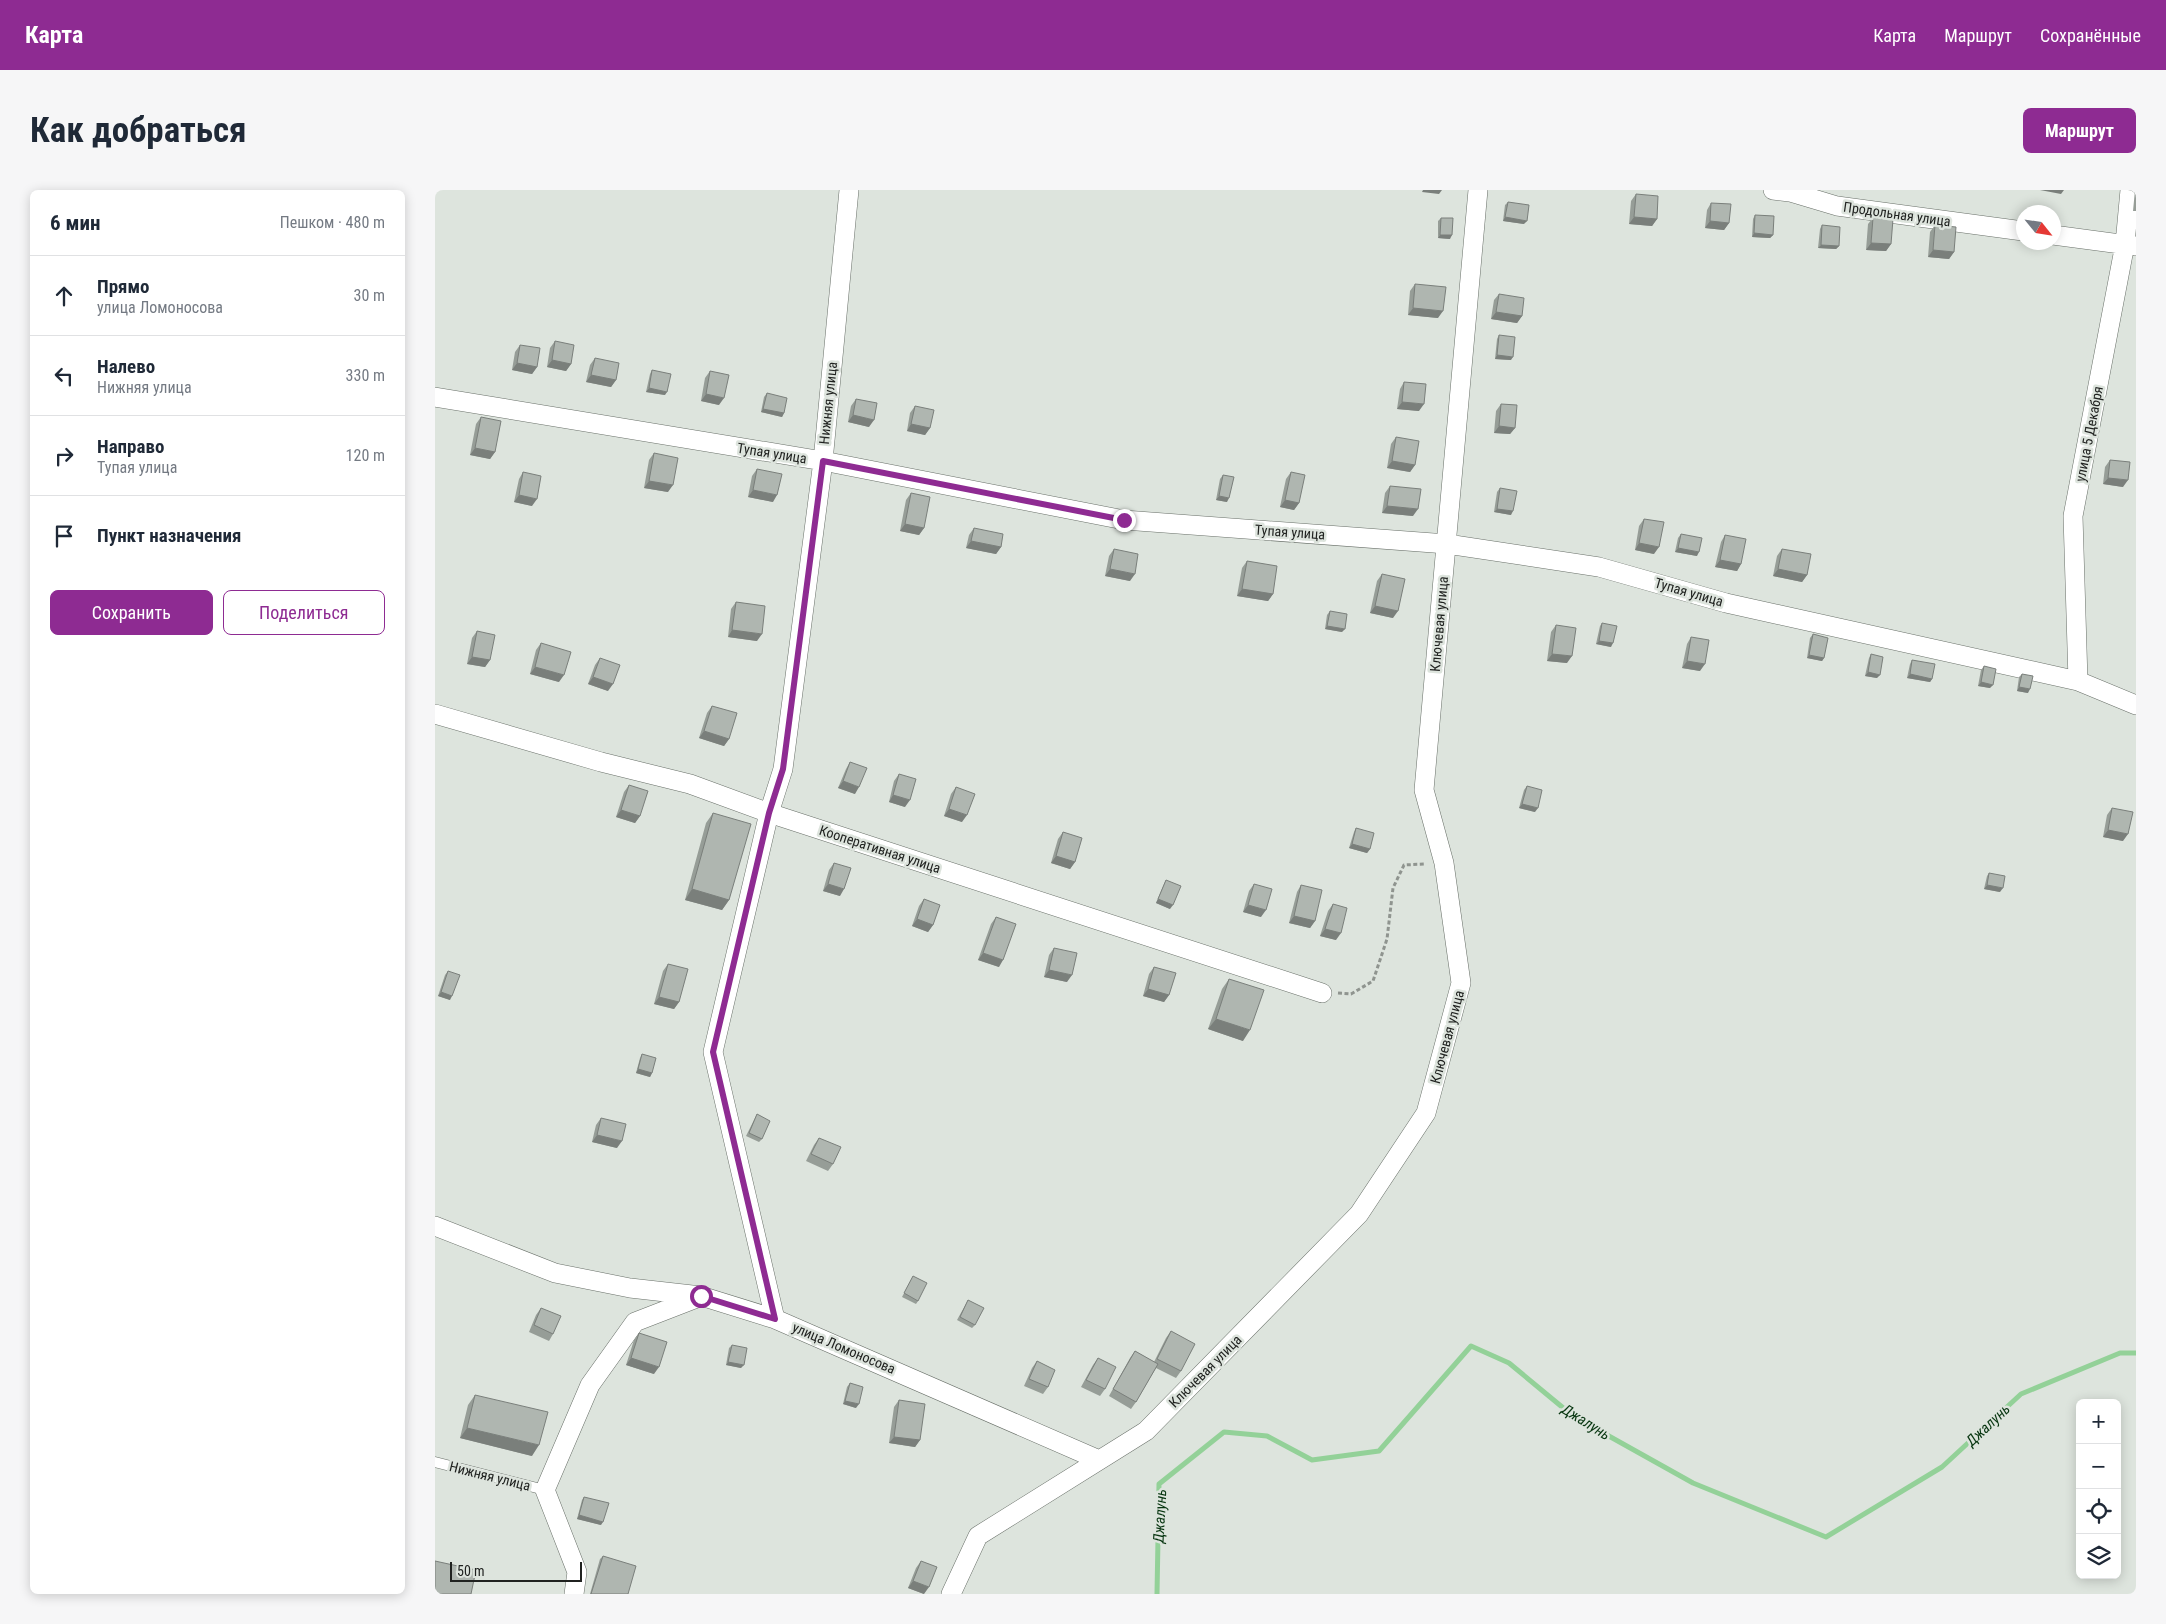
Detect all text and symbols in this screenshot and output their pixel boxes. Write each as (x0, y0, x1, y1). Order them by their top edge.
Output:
text: Карта (25, 21, 83, 49)
text: Карта (1873, 25, 1916, 46)
text: Маршрут (1944, 25, 2012, 46)
text: Сохранённые (2040, 25, 2141, 46)
button: Маршрут (2023, 108, 2136, 153)
text: Как добраться (30, 110, 246, 151)
street label: Продольная улица (1842, 199, 1952, 229)
north arrow (2016, 205, 2061, 250)
text: 6 мин (50, 211, 100, 235)
text: Пешком · 480 m (280, 213, 385, 232)
text: Прямо (97, 275, 150, 298)
icon: ahead (50, 282, 78, 310)
text: 30 m (353, 286, 385, 305)
text: улица Ломоносова (97, 298, 223, 317)
text: Налево (97, 355, 155, 378)
street label: Нижняя улица (816, 361, 840, 445)
icon: left (50, 362, 78, 390)
text: 330 m (346, 366, 385, 385)
text: Нижняя улица (97, 378, 192, 397)
street label: улица 5 Декабря (2072, 385, 2106, 483)
text: Направо (97, 435, 164, 458)
street label: Тупая улица (736, 440, 808, 466)
icon: right (50, 442, 78, 470)
text: 120 m (346, 446, 385, 465)
text: Тупая улица (97, 458, 177, 477)
route end (1113, 509, 1136, 532)
icon: arrive (50, 522, 78, 550)
street label: Тупая улица (1254, 522, 1326, 542)
text: Пункт назначения (97, 524, 241, 547)
street label: Тупая улица (1653, 575, 1725, 609)
street label: Ключевая улица (1427, 576, 1451, 672)
button: Сохранить (50, 590, 213, 635)
button: Поделиться (223, 590, 385, 635)
street label: Кооперативная улица (817, 822, 943, 876)
street label: Ключевая улица (1427, 989, 1467, 1085)
route start (690, 1285, 713, 1308)
street label: улица Ломоносова (790, 1319, 898, 1377)
street label: Ключевая улица (1165, 1331, 1245, 1411)
map controls (2076, 1399, 2121, 1579)
button: + (2076, 1399, 2121, 1444)
water label: Джалунь (1557, 1400, 1614, 1444)
water label: Джалунь (1961, 1400, 2014, 1451)
button: − (2076, 1444, 2121, 1489)
street label: Нижняя улица (448, 1458, 532, 1494)
water label: Джалунь (1150, 1489, 1170, 1544)
button: locate (2076, 1489, 2121, 1534)
button: layers (2076, 1534, 2121, 1579)
scale bar (450, 1559, 583, 1582)
text: 50 m (457, 1563, 485, 1579)

